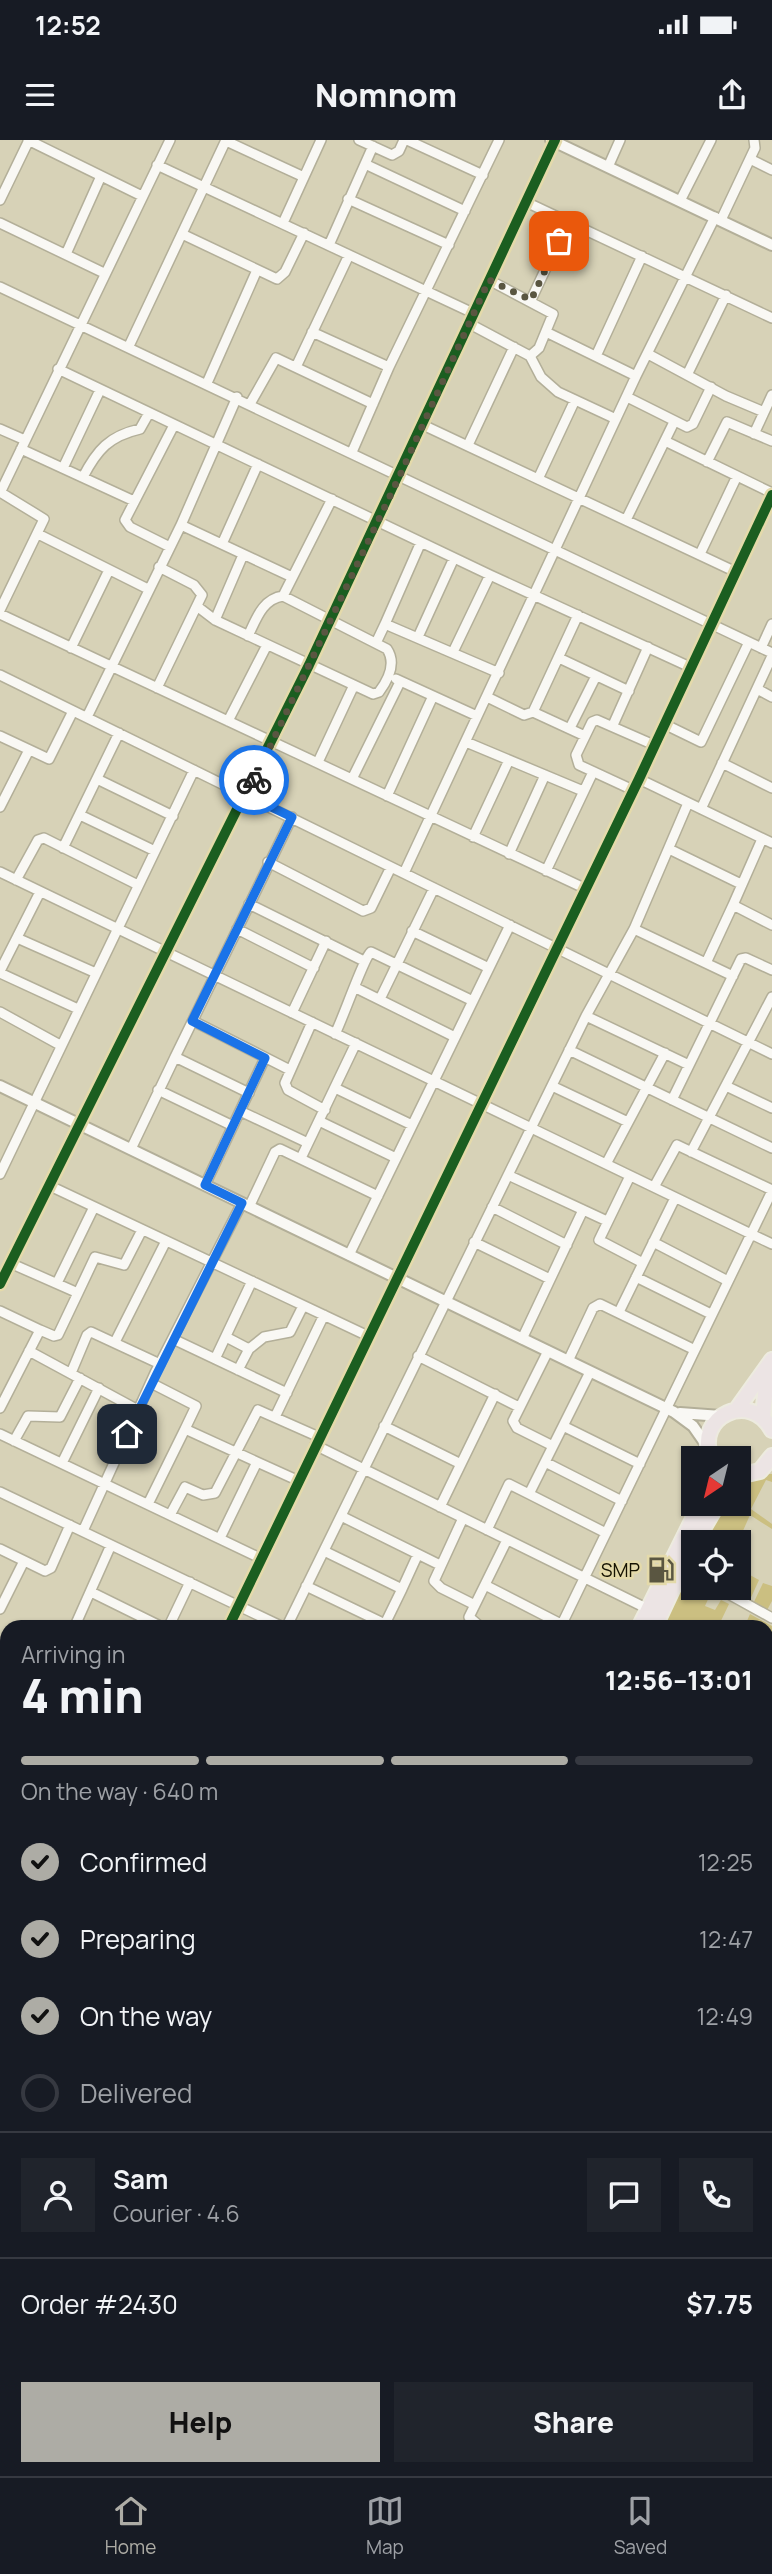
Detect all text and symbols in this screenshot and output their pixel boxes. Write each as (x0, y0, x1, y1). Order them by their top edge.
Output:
text: 12:52 (35, 7, 101, 43)
text: Nomnom (315, 73, 457, 117)
icon: menu (21, 76, 59, 114)
icon: share (713, 76, 751, 114)
pin (529, 211, 589, 271)
icon: bag (540, 222, 578, 260)
courier (219, 745, 289, 815)
icon: bike (235, 761, 273, 799)
pin (97, 1404, 157, 1464)
icon: home (108, 1415, 146, 1453)
north arrow (681, 1446, 751, 1516)
map controls (681, 1446, 751, 1600)
button: locate (681, 1530, 751, 1600)
fuel station icon: SMP (646, 1555, 676, 1585)
place label: SMP (601, 1557, 640, 1583)
text: Arriving in (21, 1638, 126, 1670)
text: 12:56–13:01 (605, 1662, 753, 1698)
text: 4 min (21, 1664, 144, 1727)
text: On the way · 640 m (21, 1775, 218, 1807)
icon: check (21, 1843, 59, 1881)
text: Confirmed (80, 1844, 207, 1880)
text: 12:25 (698, 1846, 753, 1878)
icon: check (21, 1920, 59, 1958)
text: Preparing (80, 1921, 196, 1957)
text: 12:47 (699, 1923, 753, 1955)
icon: check (21, 1997, 59, 2035)
text: On the way (80, 1998, 212, 2034)
text: 12:49 (696, 2000, 753, 2032)
text: Delivered (80, 2075, 192, 2111)
button: person (21, 2158, 95, 2232)
button: chat (587, 2158, 661, 2232)
button: phone (679, 2158, 753, 2232)
text: Sam (113, 2161, 168, 2197)
text: Courier · 4.6 (113, 2197, 240, 2229)
text: Order #2430 (21, 2286, 178, 2322)
text: $7.75 (686, 2286, 753, 2322)
button: Help (21, 2382, 380, 2462)
button: Share (394, 2382, 753, 2462)
tab: Home (105, 2492, 156, 2560)
tab: Map (366, 2492, 404, 2560)
tab: Saved (614, 2492, 667, 2560)

